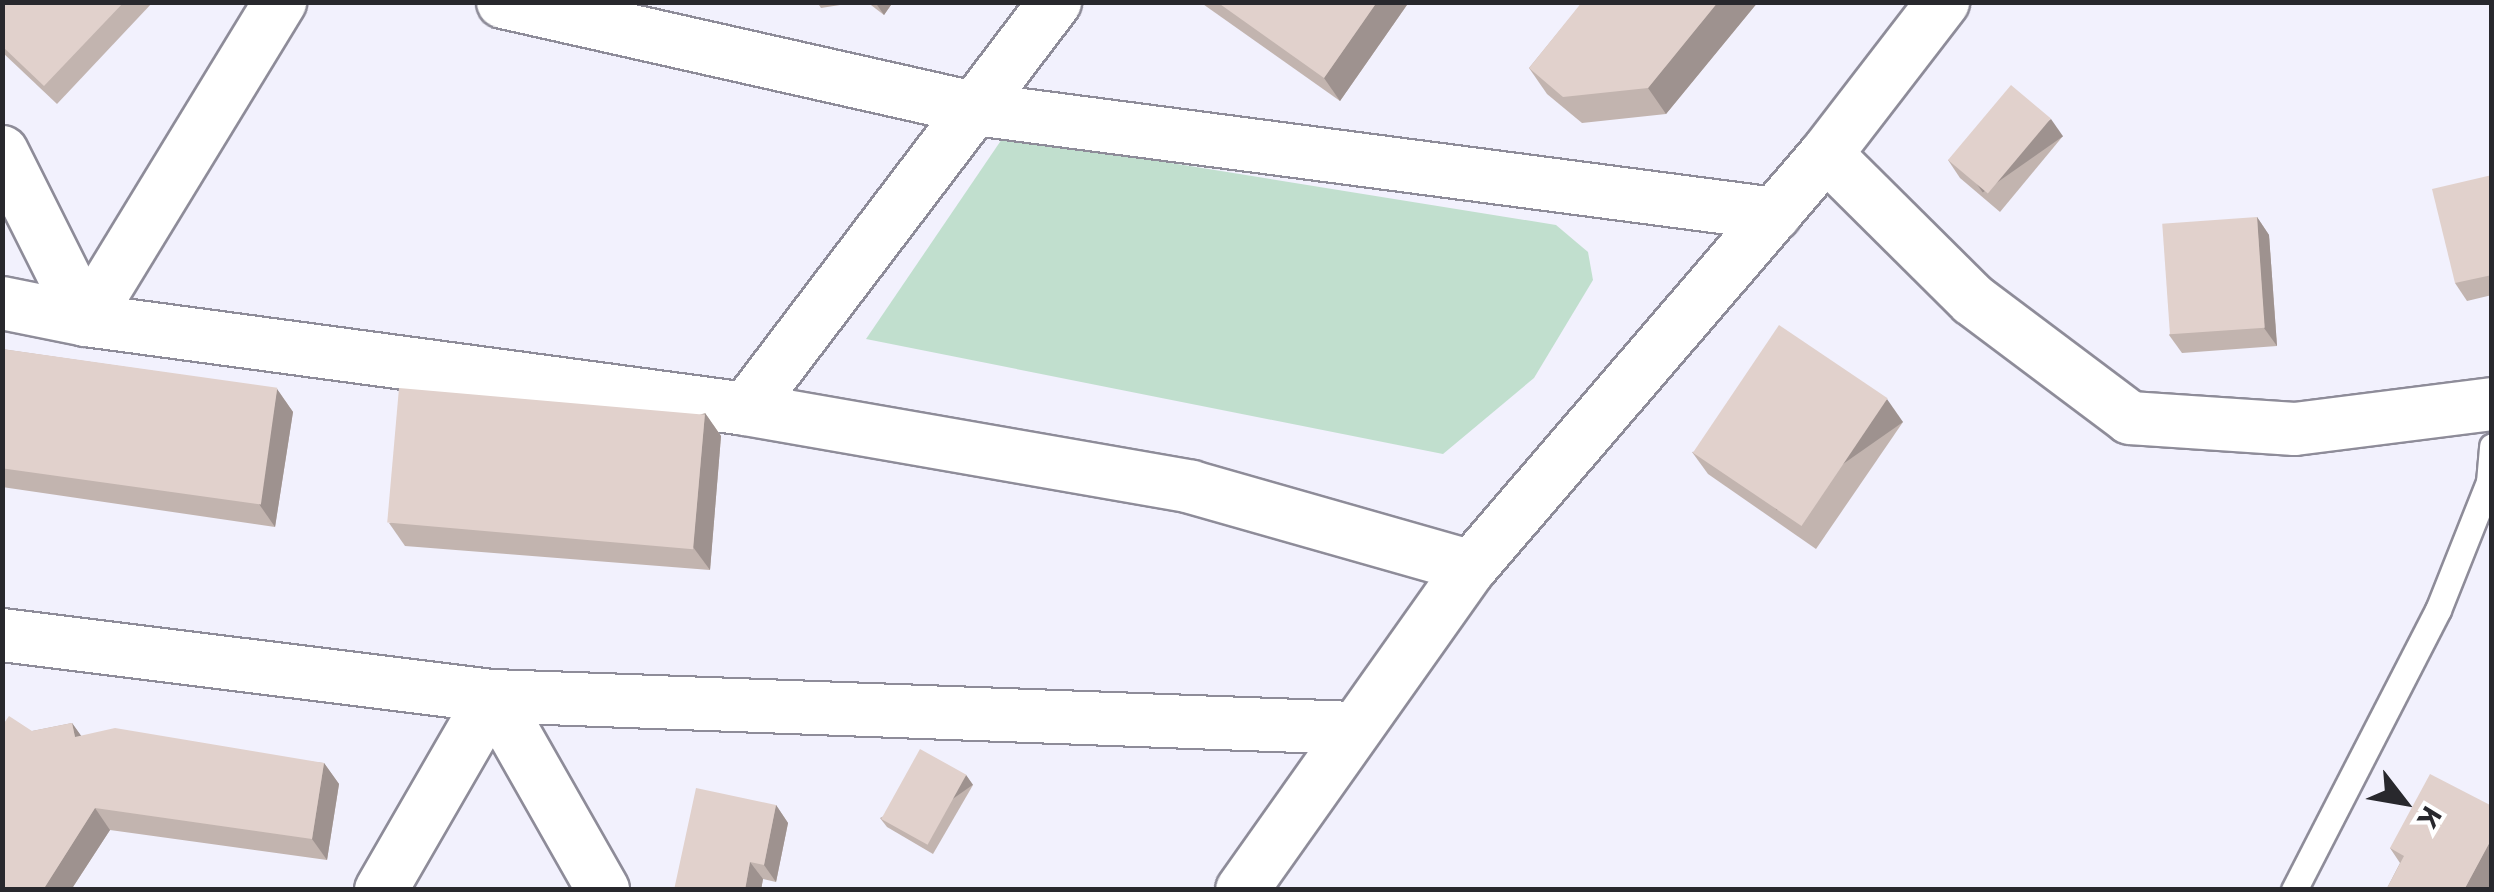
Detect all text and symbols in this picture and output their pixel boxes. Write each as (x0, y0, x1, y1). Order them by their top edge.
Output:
north arrow (2354, 752, 2454, 852)
text: K (2409, 800, 2451, 836)

